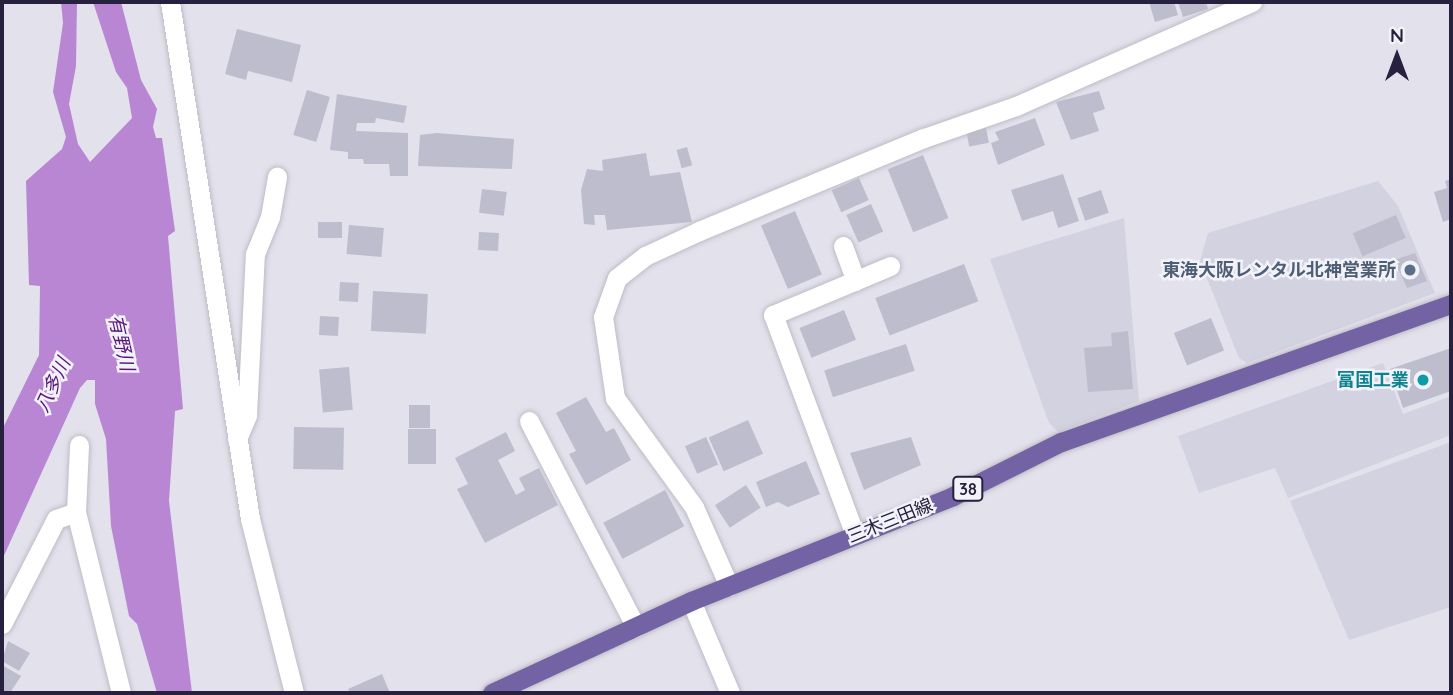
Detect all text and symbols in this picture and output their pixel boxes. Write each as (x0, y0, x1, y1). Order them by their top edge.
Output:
north arrow (1362, 21, 1432, 91)
text: N (1390, 23, 1404, 47)
place label: 東海大阪レンタル北神営業所 (1162, 259, 1396, 281)
marker: 東海大阪レンタル北神営業所 (1402, 262, 1418, 278)
water label: 有野川 (103, 313, 139, 373)
water label: 八多川 (31, 354, 75, 416)
place label: 富国工業 (1337, 369, 1409, 391)
marker: 富国工業 (1415, 372, 1431, 388)
road number: 38 (952, 476, 984, 502)
street label: 三木三田線 (844, 494, 936, 548)

